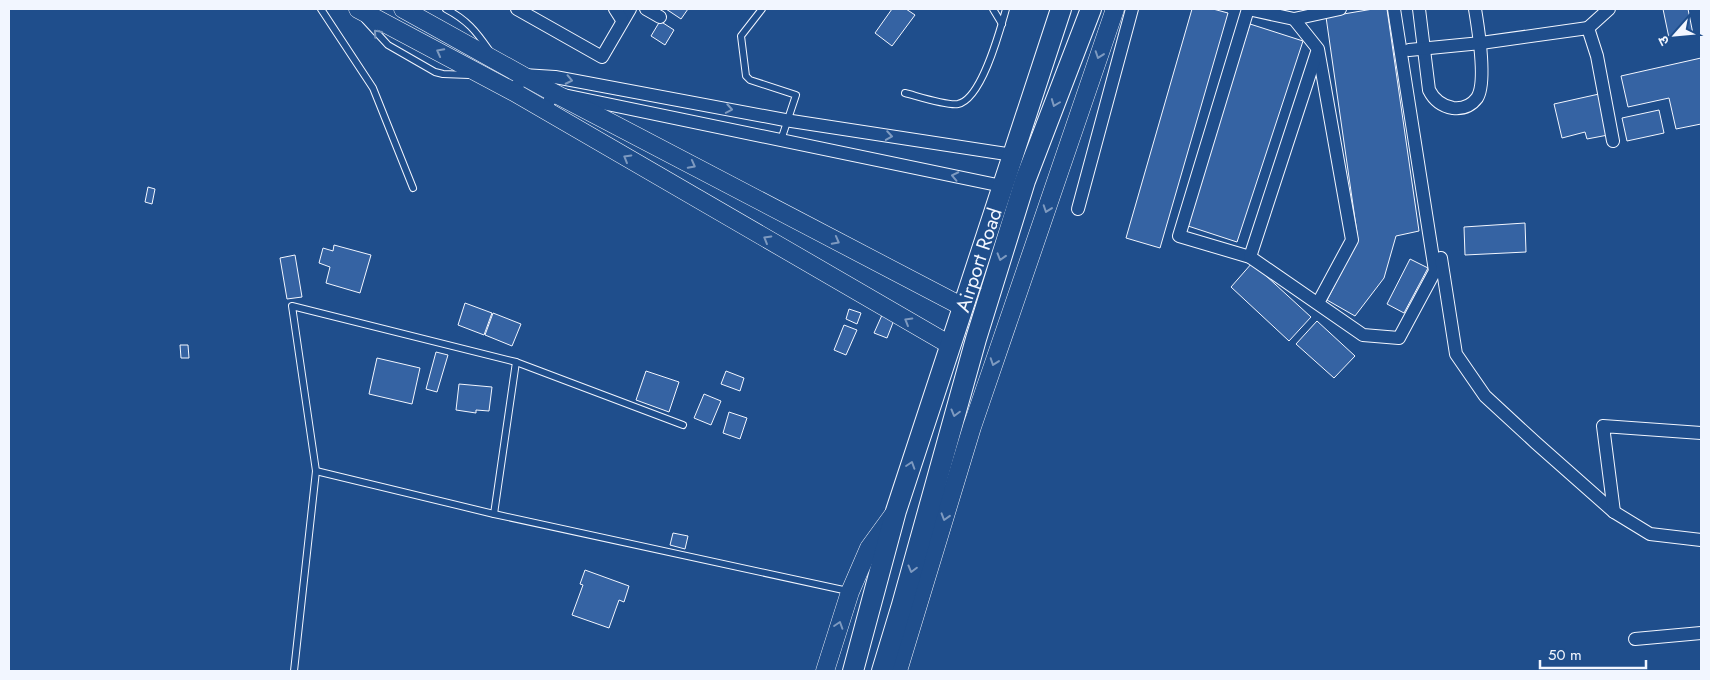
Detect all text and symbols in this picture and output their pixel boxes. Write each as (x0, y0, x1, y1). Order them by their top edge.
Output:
north arrow (1650, 10, 1700, 60)
one-way arrow (374, 30, 382, 39)
text: उ (1652, 32, 1674, 49)
one-way arrow (436, 48, 445, 58)
one-way arrow (1095, 50, 1105, 59)
one-way arrow (565, 74, 574, 85)
one-way arrow (1050, 99, 1060, 107)
one-way arrow (725, 104, 733, 114)
one-way arrow (885, 130, 894, 140)
one-way arrow (623, 154, 632, 164)
one-way arrow (687, 159, 696, 169)
one-way arrow (950, 172, 959, 182)
street label: Airport Road (948, 204, 1010, 316)
one-way arrow (1042, 204, 1052, 212)
one-way arrow (831, 234, 840, 244)
one-way arrow (764, 236, 773, 246)
one-way arrow (997, 252, 1007, 260)
one-way arrow (904, 317, 913, 327)
one-way arrow (990, 358, 1000, 366)
one-way arrow (951, 408, 961, 416)
one-way arrow (906, 461, 916, 469)
one-way arrow (940, 512, 950, 521)
one-way arrow (907, 565, 918, 574)
one-way arrow (834, 621, 844, 629)
scale bar (1540, 638, 1646, 670)
text: 50 m (1548, 644, 1582, 666)

